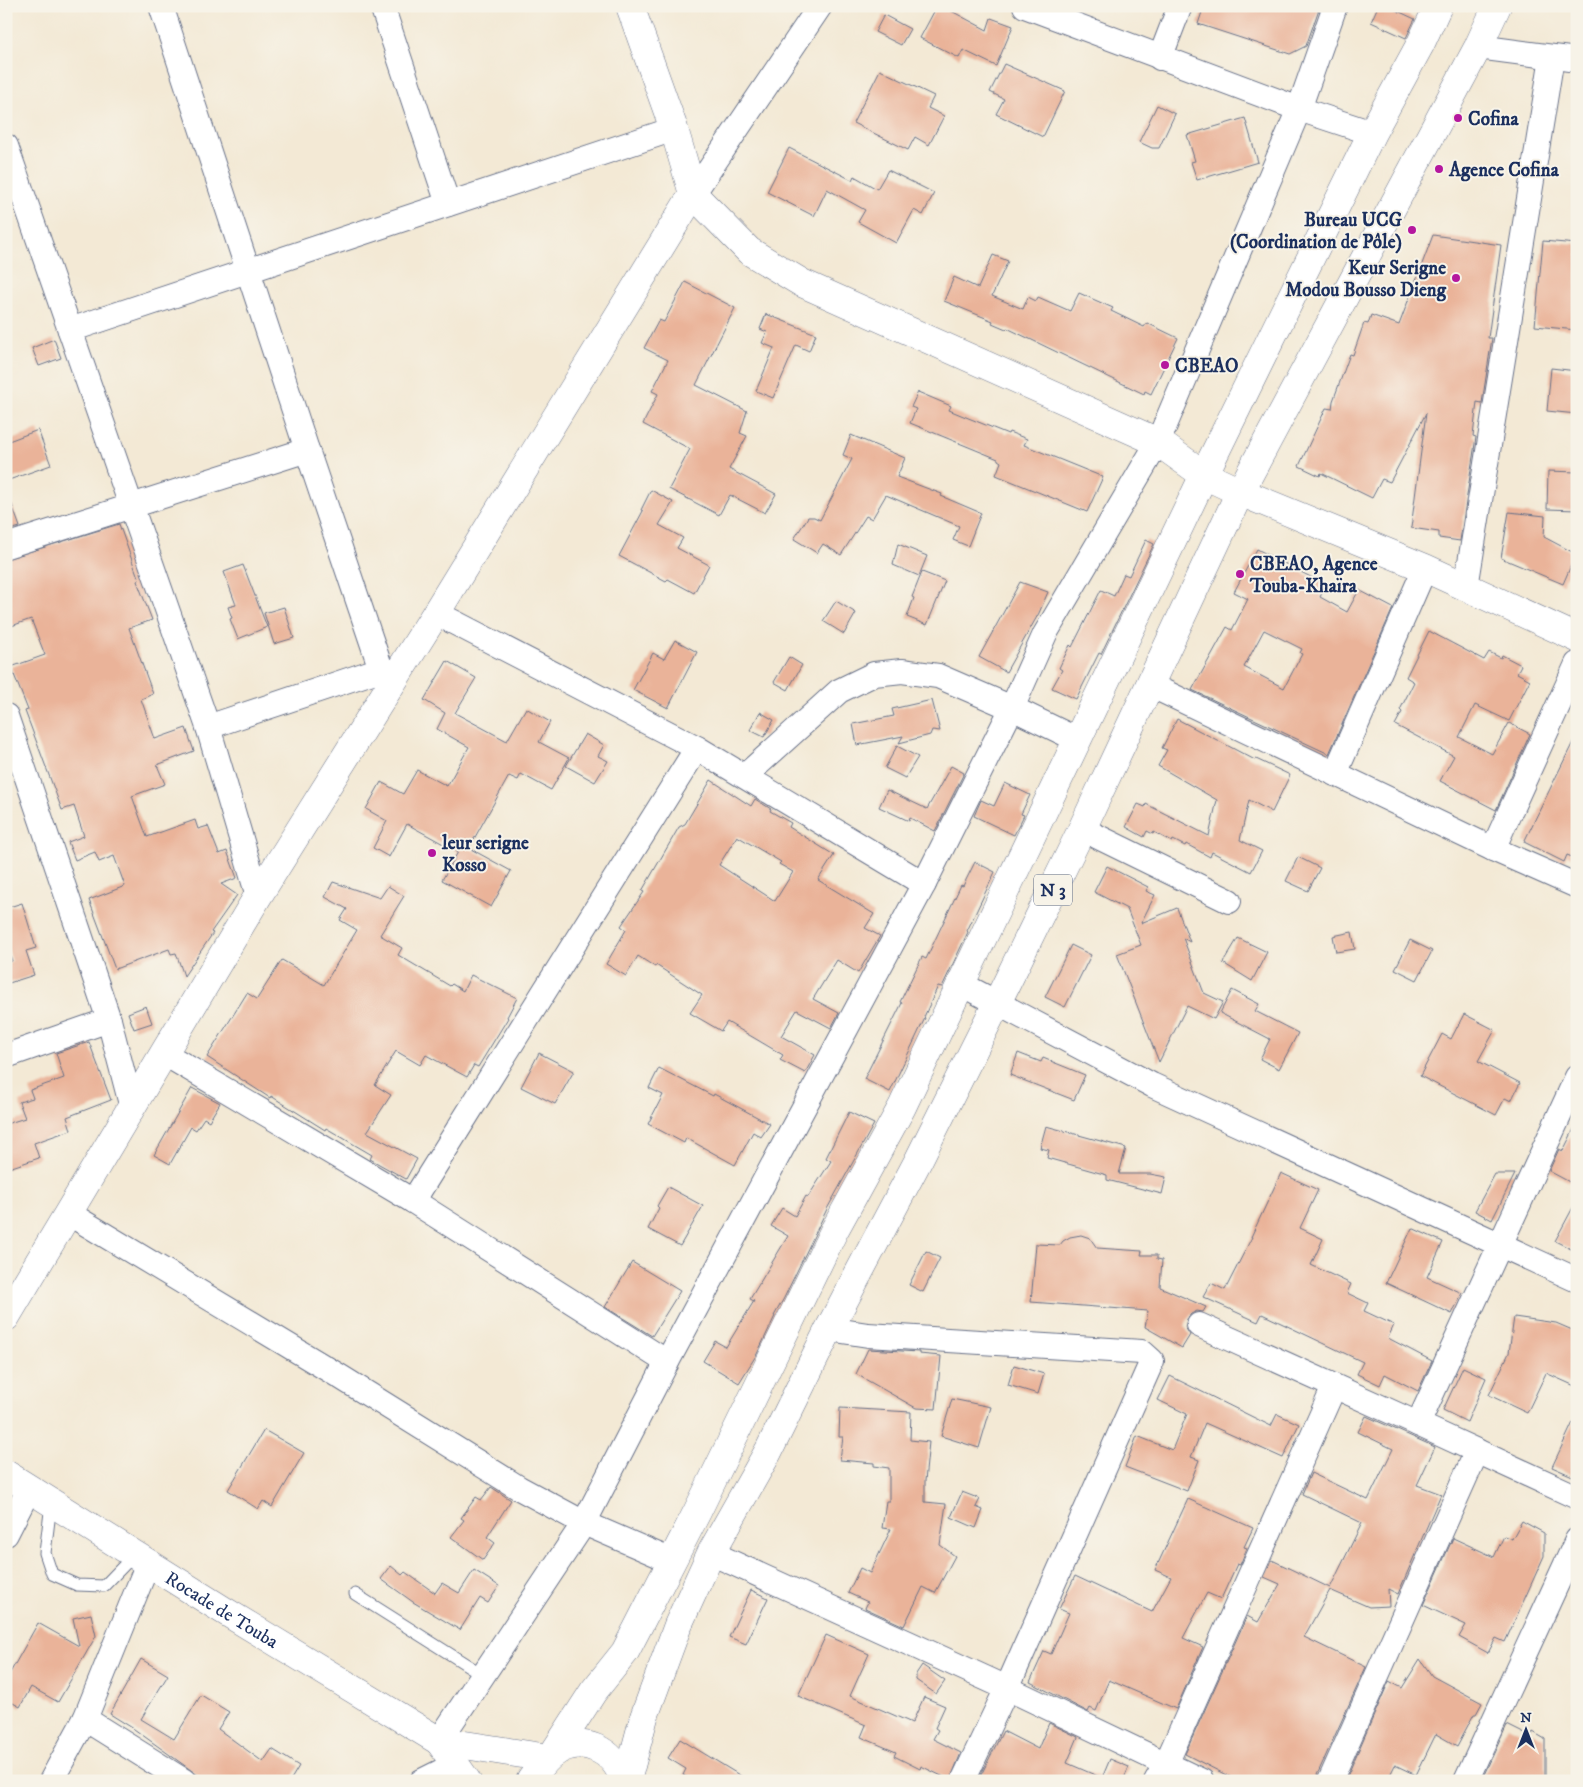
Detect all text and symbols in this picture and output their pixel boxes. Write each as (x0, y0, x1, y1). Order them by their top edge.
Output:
place label: Cofina (1468, 108, 1520, 131)
marker: Cofina (1452, 112, 1464, 124)
place label: Agence Cofina (1448, 159, 1560, 182)
marker: Agence Cofina (1433, 163, 1445, 175)
place label: Bureau UCG (Coordination de Pôle) (1230, 209, 1403, 254)
marker: Bureau UCG (Coordination de Pôle) (1406, 224, 1418, 236)
place label: Keur Serigne Modou Bousso Dieng (1285, 257, 1447, 302)
marker: Keur Serigne Modou Bousso Dieng (1450, 272, 1462, 284)
place label: CBEAO (1175, 355, 1239, 378)
marker: CBEAO (1159, 359, 1171, 371)
place label: CBEAO, Agence Touba-Khaïra (1249, 553, 1378, 598)
marker: CBEAO, Agence Touba-Khaïra (1234, 568, 1246, 580)
place label: leur serigne Kosso (441, 832, 529, 877)
marker: leur serigne Kosso (426, 847, 438, 859)
road number: N 3 (1034, 874, 1072, 906)
street label: Rocade de Touba (161, 1567, 282, 1654)
north arrow (1500, 1704, 1550, 1754)
text: N (1520, 1709, 1532, 1727)

